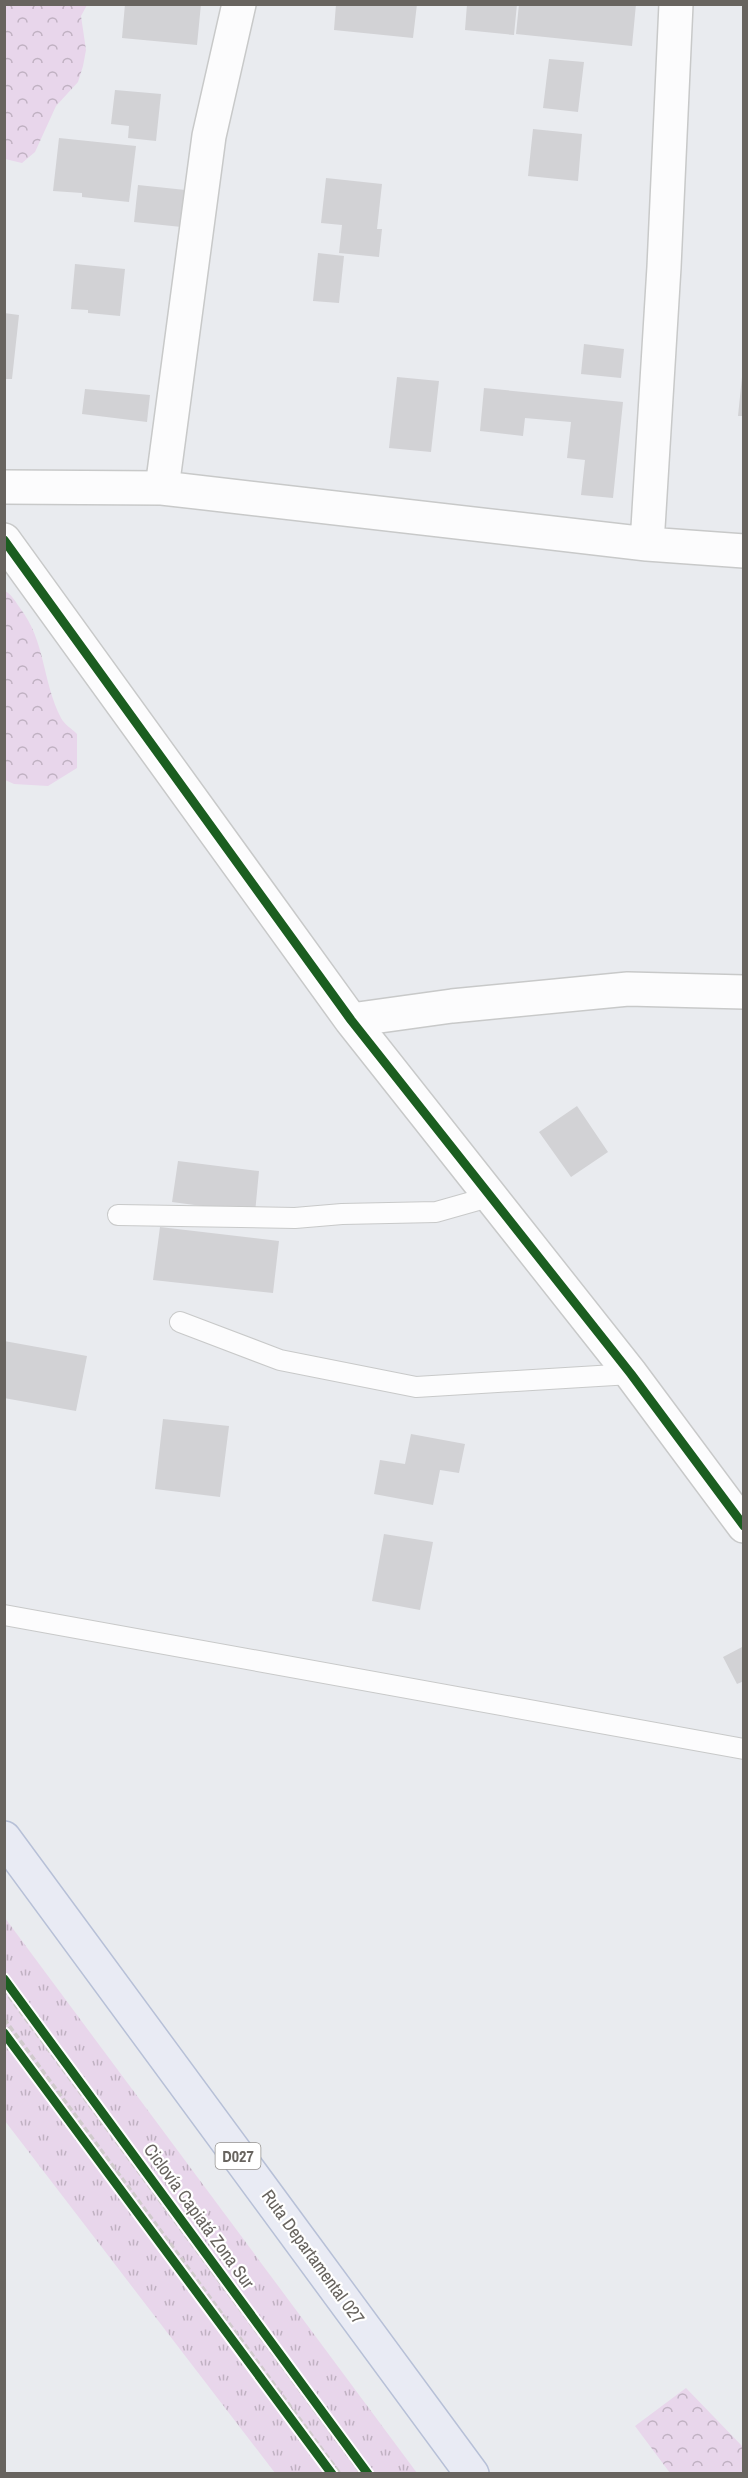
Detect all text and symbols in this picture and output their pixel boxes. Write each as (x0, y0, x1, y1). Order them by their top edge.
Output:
street label: Ciclovía Capiatá Zona Sur (138, 2138, 261, 2293)
road number: D027 (216, 2143, 260, 2169)
street label: Ruta Departamental 027 (256, 2184, 371, 2329)

